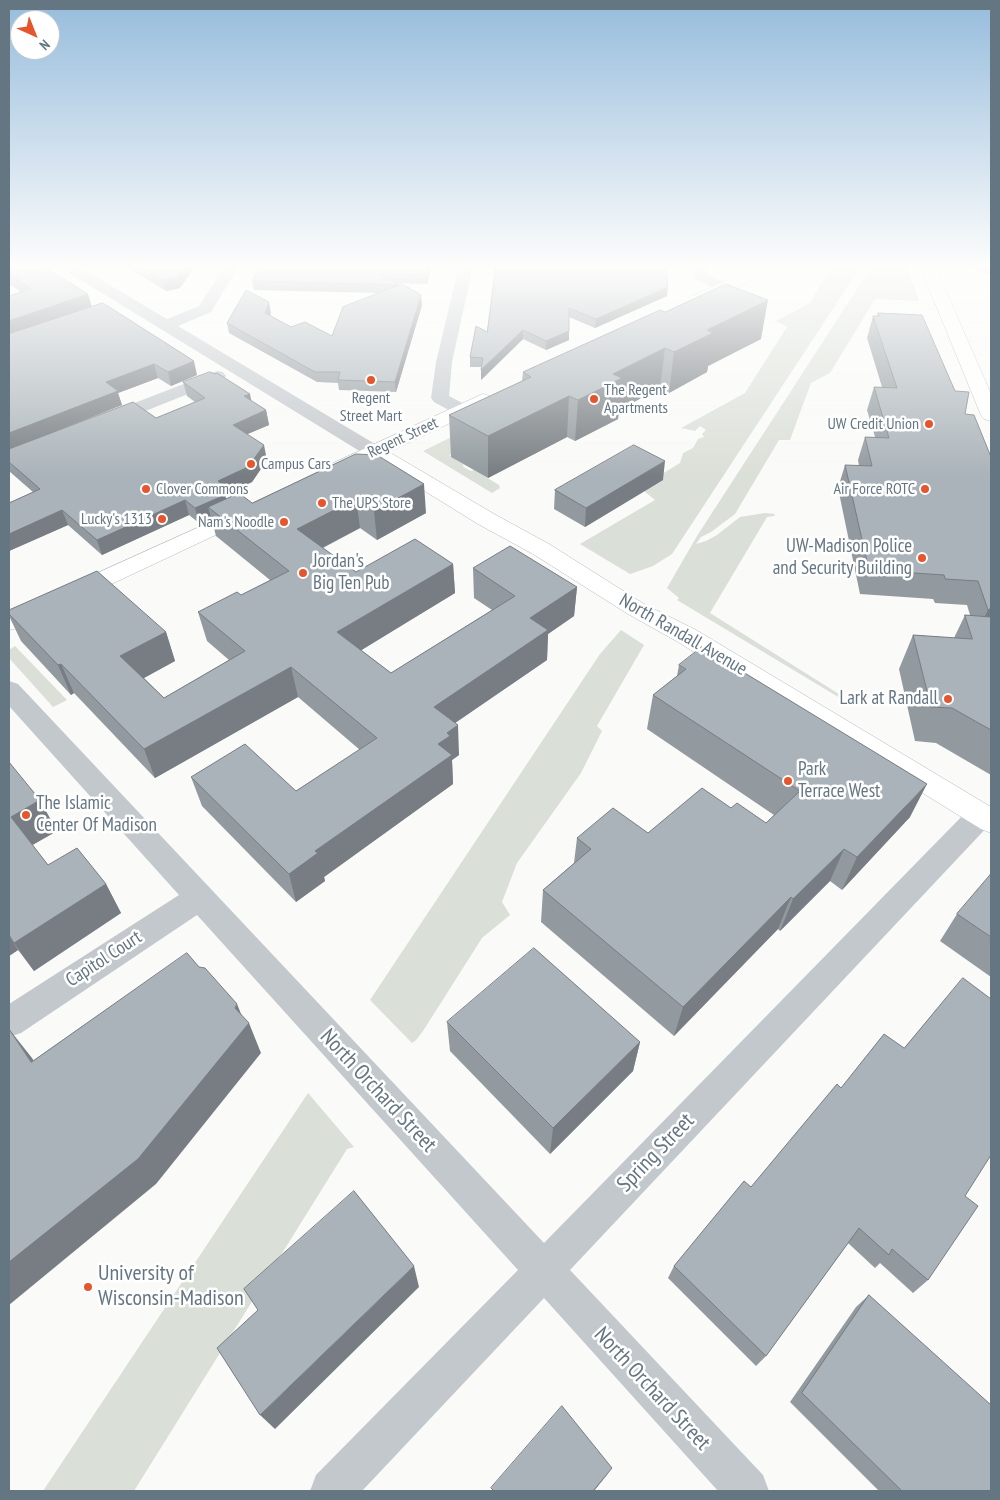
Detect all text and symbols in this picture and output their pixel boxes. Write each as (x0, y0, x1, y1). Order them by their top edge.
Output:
north arrow (10, 10, 60, 60)
text: N (36, 36, 54, 54)
marker: Regent Street Mart (365, 374, 377, 386)
place label: The Regent Apartments (604, 380, 668, 418)
place label: Regent Street Mart (340, 388, 402, 426)
marker: The Regent Apartments (588, 393, 600, 405)
street label: Regent Street (365, 413, 441, 463)
place label: UW Credit Union (827, 414, 919, 434)
marker: UW Credit Union (923, 418, 935, 430)
place label: Campus Cars (261, 454, 331, 474)
marker: Campus Cars (245, 458, 257, 470)
place label: Clover Commons (156, 479, 248, 499)
place label: Air Force ROTC (834, 479, 915, 499)
marker: Clover Commons (140, 483, 152, 495)
marker: Air Force ROTC (919, 483, 931, 495)
place label: The UPS Store (332, 493, 411, 513)
marker: The UPS Store (316, 497, 328, 509)
place label: Lucky's 1313 (81, 509, 152, 529)
place label: Nam's Noodle (198, 512, 274, 532)
marker: Lucky's 1313 (156, 513, 168, 525)
marker: Nam's Noodle (278, 516, 290, 528)
place label: UW-Madison Police and Security Building (773, 536, 912, 580)
place label: Jordan's Big Ten Pub (313, 551, 390, 595)
marker: UW-Madison Police and Security Building (916, 552, 928, 564)
marker: Jordan's Big Ten Pub (297, 567, 309, 579)
street label: North Randall Avenue (615, 589, 751, 681)
place label: Lark at Randall (840, 688, 938, 710)
marker: Lark at Randall (942, 693, 954, 705)
place label: Park Terrace West (798, 759, 880, 803)
marker: Park Terrace West (782, 775, 794, 787)
place label: The Islamic Center Of Madison (36, 793, 157, 837)
marker: The Islamic Center Of Madison (20, 809, 32, 821)
street label: Capitol Court (62, 926, 146, 992)
street label: North Orchard Street (314, 1024, 442, 1158)
street label: Spring Street (612, 1108, 700, 1198)
place label: University of Wisconsin-Madison (98, 1261, 244, 1312)
marker: University of Wisconsin-Madison (82, 1281, 94, 1293)
street label: North Orchard Street (588, 1322, 716, 1456)

